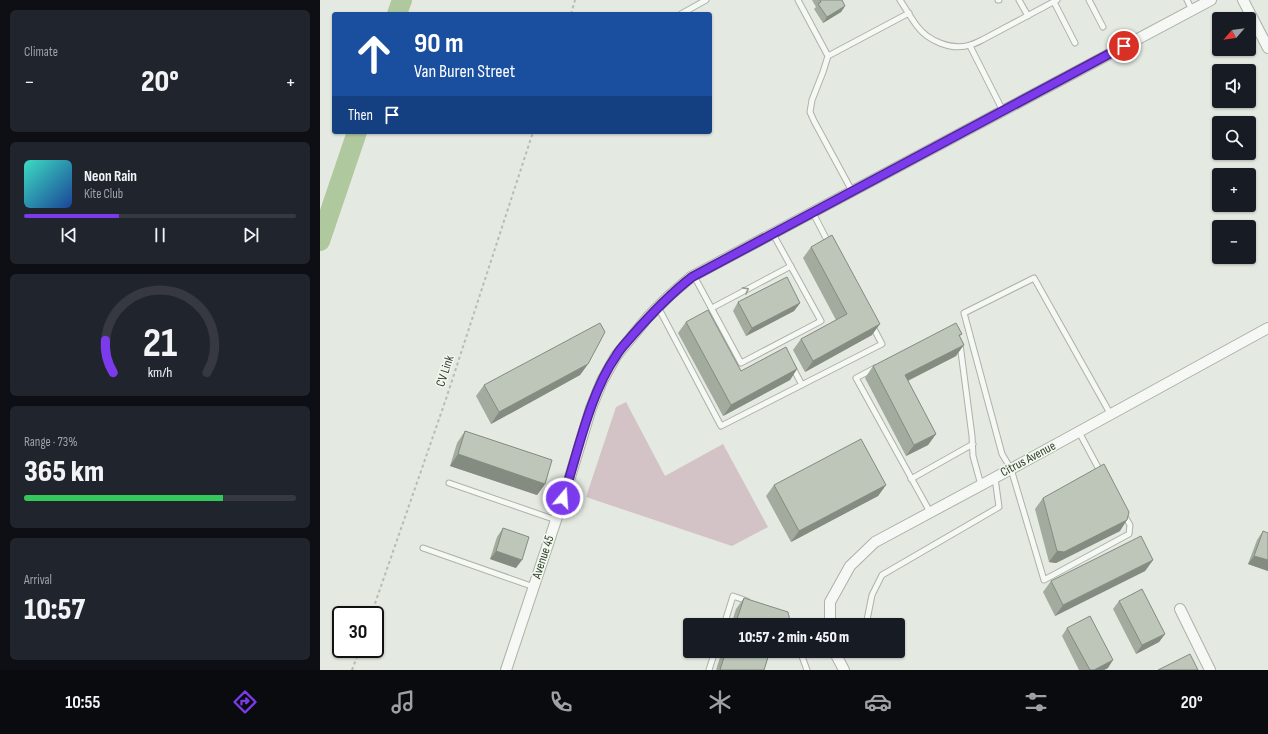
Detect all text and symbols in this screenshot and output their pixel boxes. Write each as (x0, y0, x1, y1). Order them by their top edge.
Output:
north arrow (1212, 12, 1256, 56)
map controls (1212, 12, 1256, 264)
text: 90 m (414, 27, 464, 60)
icon: ahead (348, 28, 400, 80)
pin (1107, 29, 1141, 63)
icon: arrive (1113, 35, 1135, 57)
text: Climate (24, 44, 58, 60)
text: Van Buren Street (414, 61, 515, 82)
text: 20° (141, 64, 179, 100)
button: sound (1212, 64, 1256, 108)
text: − (24, 69, 35, 96)
text: + (285, 69, 296, 96)
icon: arrive (381, 104, 403, 126)
text: Then (348, 106, 373, 125)
button: search (1212, 116, 1256, 160)
text: Neon Rain (84, 167, 137, 186)
button: + (1212, 168, 1256, 212)
text: Kite Club (84, 186, 123, 202)
button: − (1212, 220, 1256, 264)
icon: previous (58, 224, 80, 246)
icon: pause (149, 224, 171, 246)
icon: next (240, 224, 262, 246)
one-way arrow (742, 287, 749, 295)
text: 21 (143, 319, 177, 368)
street label: CV Link (432, 353, 458, 389)
text: km/h (148, 364, 172, 381)
text: Range · 73% (24, 434, 78, 450)
street label: Citrus Avenue (998, 438, 1058, 480)
text: 365 km (24, 454, 104, 490)
position arrow (542, 477, 584, 519)
street label: Avenue 45 (528, 533, 557, 582)
text: Arrival (24, 572, 52, 588)
text: 10:57 (24, 592, 85, 628)
speed limit sign: 30 (332, 606, 384, 658)
text: 10:57 · 2 min · 450 m (739, 628, 849, 647)
icon: directions (231, 688, 259, 716)
icon: music (389, 688, 417, 716)
icon: phone (547, 688, 575, 716)
icon: climate (706, 688, 734, 716)
icon: car (864, 688, 892, 716)
icon: filters (1022, 688, 1050, 716)
text: 10:55 (65, 692, 100, 713)
text: 20° (1181, 692, 1203, 713)

